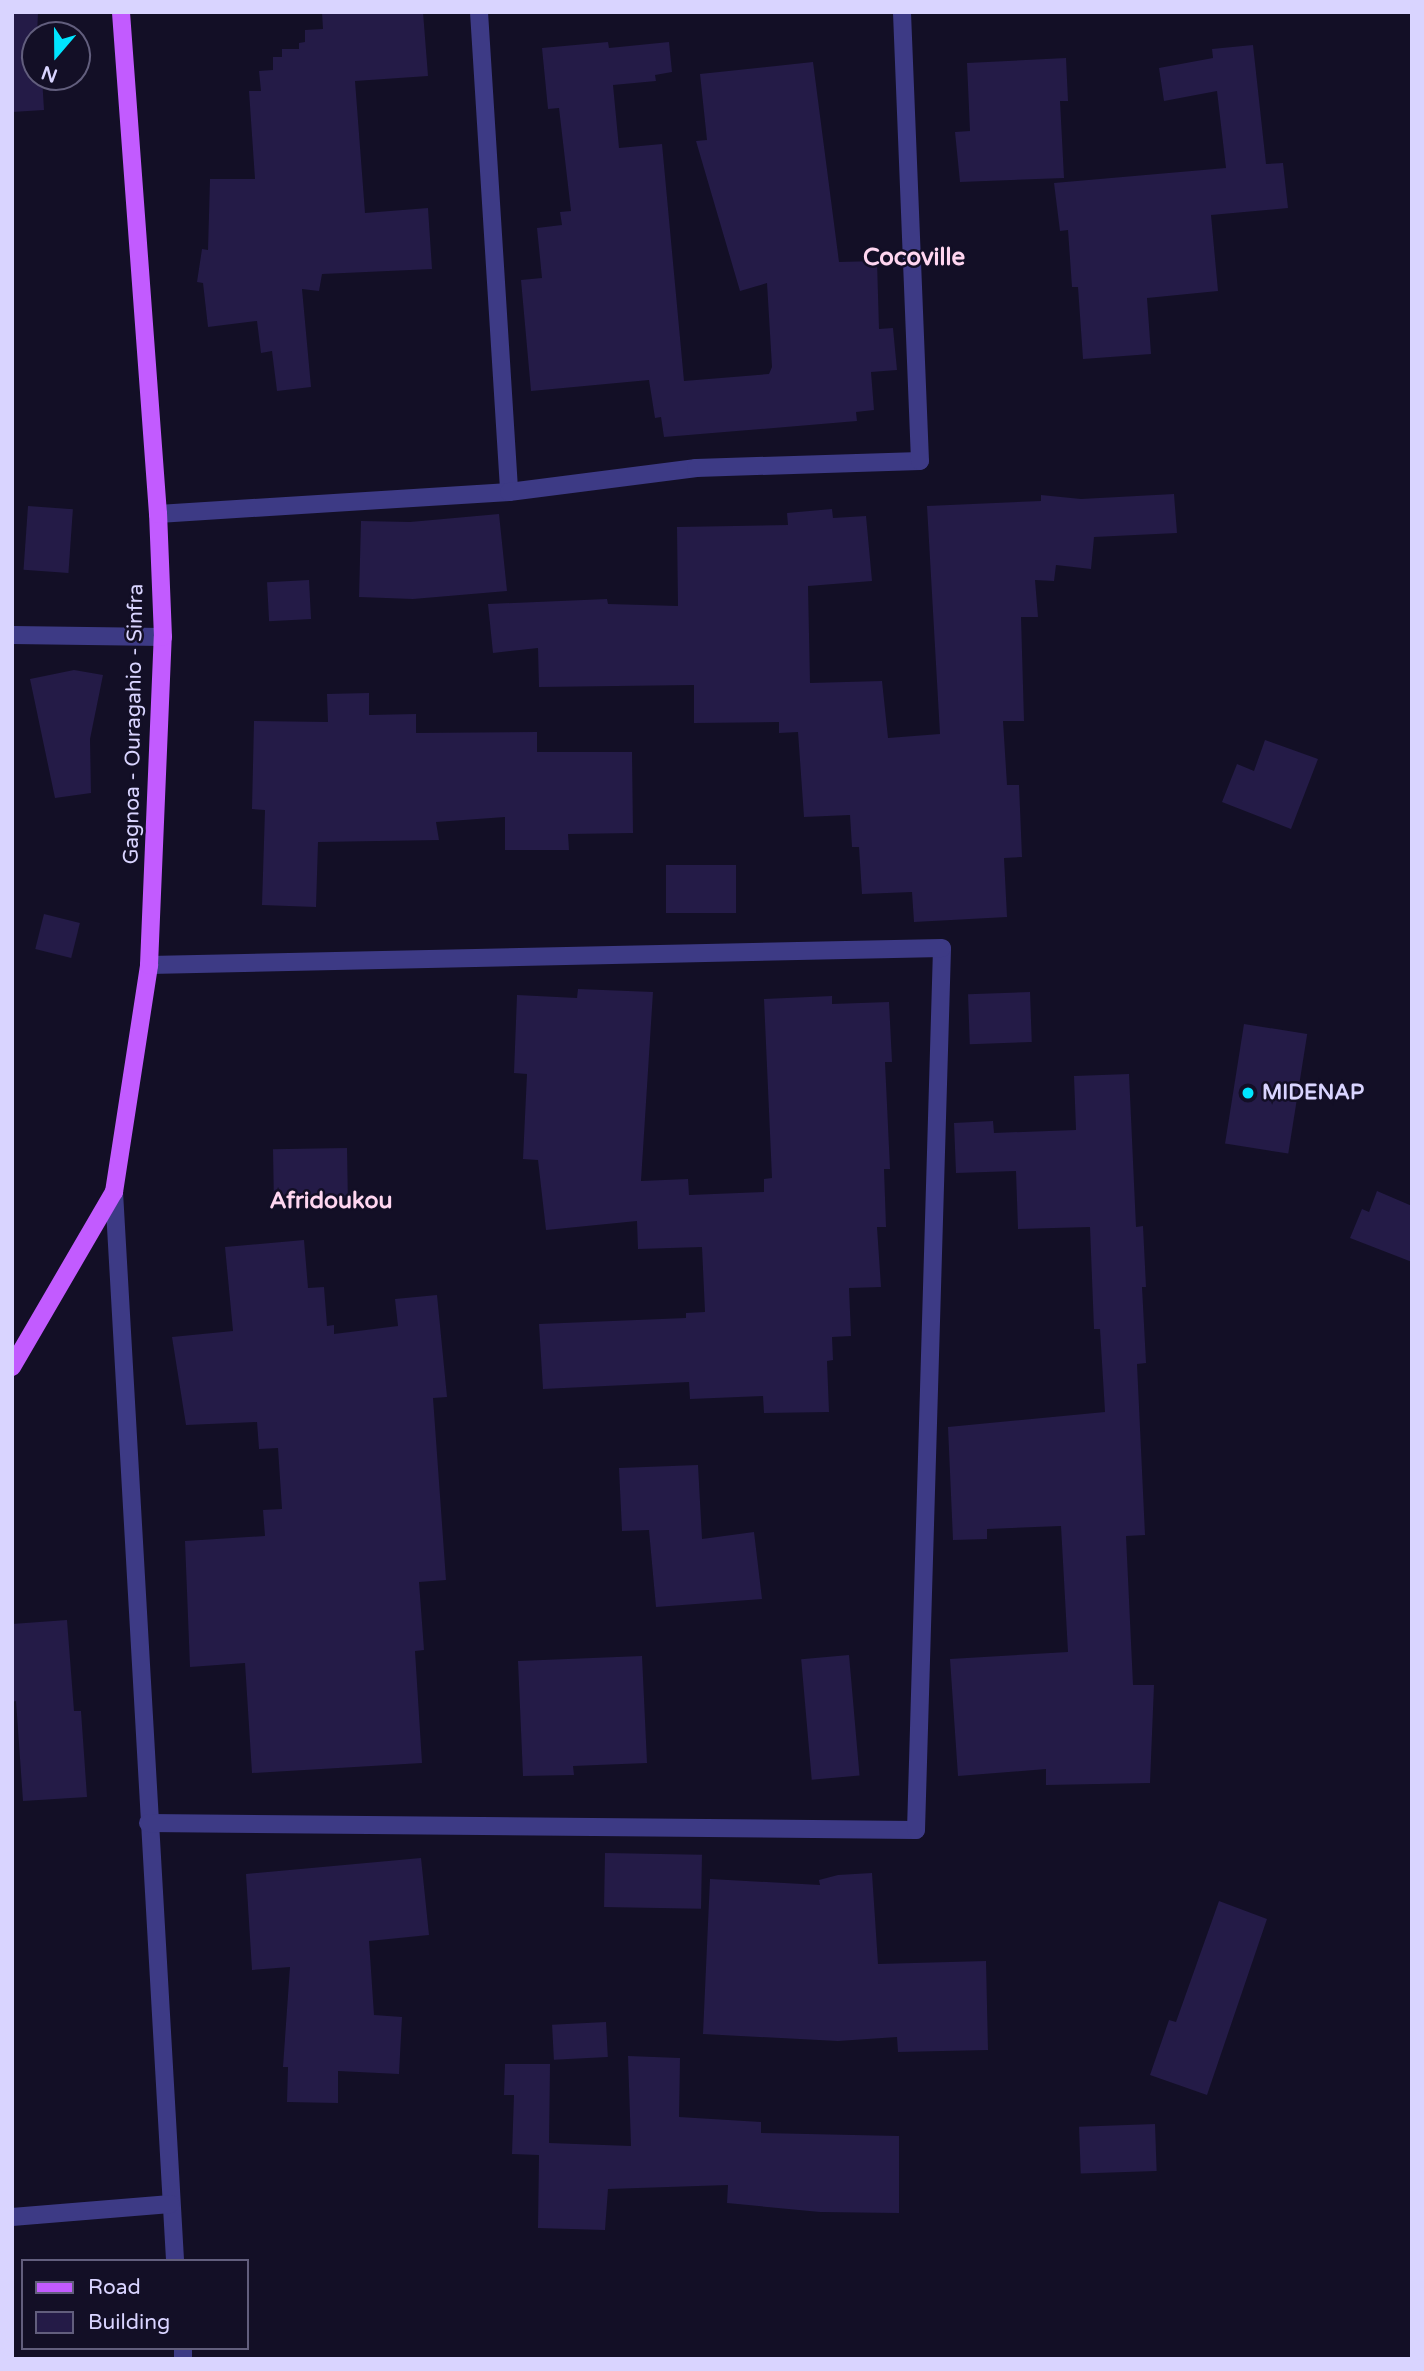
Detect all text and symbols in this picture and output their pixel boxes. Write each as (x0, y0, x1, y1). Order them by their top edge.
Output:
north arrow (21, 21, 91, 91)
text: N (39, 61, 60, 87)
district label: Cocoville (863, 244, 965, 272)
street label: Gagnoa - Ouragahio - Sinfra (119, 583, 149, 865)
place label: MIDENAP (1262, 1080, 1364, 1106)
marker: MIDENAP (1240, 1085, 1256, 1101)
district label: Afridoukou (270, 1187, 392, 1215)
legend (21, 2259, 248, 2350)
text: Road (88, 2275, 141, 2300)
text: Building (88, 2310, 170, 2335)

